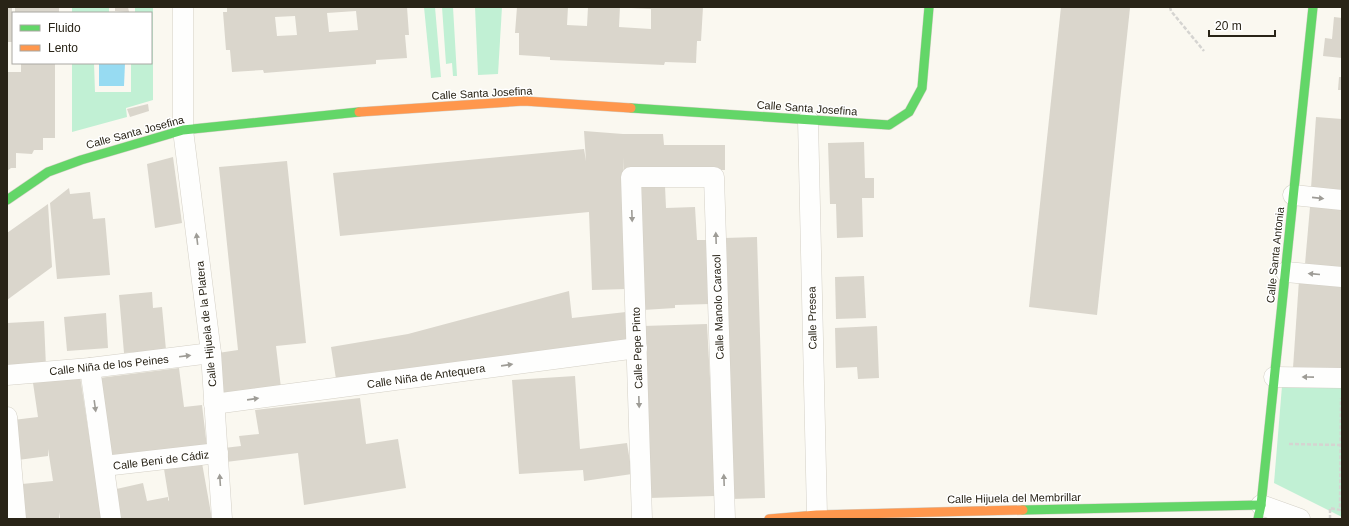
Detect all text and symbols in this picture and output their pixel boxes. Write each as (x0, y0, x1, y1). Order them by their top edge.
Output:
legend (12, 12, 152, 64)
scale bar (1209, 12, 1275, 38)
text: 20 m (1215, 19, 1242, 33)
text: Fluido (48, 21, 81, 35)
text: Lento (48, 41, 78, 55)
street label: Calle Santa Josefina (431, 84, 534, 102)
street label: Calle Santa Josefina (756, 98, 859, 118)
street label: Calle Santa Josefina (85, 113, 186, 151)
one-way arrow (1311, 195, 1324, 201)
street label: Calle Santa Antonia (1264, 205, 1286, 304)
one-way arrow (629, 210, 636, 222)
one-way arrow (713, 231, 719, 244)
one-way arrow (193, 233, 200, 245)
street label: Calle Manolo Caracol (710, 254, 726, 360)
street label: Calle Hijuela de la Platera (193, 260, 219, 388)
one-way arrow (1308, 271, 1320, 278)
street label: Calle Presea (805, 286, 819, 350)
street label: Calle Pepe Pinto (630, 307, 644, 389)
street label: Calle Niña de los Peines (49, 353, 170, 377)
one-way arrow (179, 353, 191, 359)
street label: Calle Niña de Antequera (366, 362, 487, 390)
one-way arrow (501, 362, 513, 368)
one-way arrow (1301, 374, 1314, 380)
one-way arrow (247, 396, 259, 402)
one-way arrow (636, 396, 642, 409)
one-way arrow (92, 400, 98, 413)
street label: Calle Beni de Cádiz (112, 448, 210, 472)
one-way arrow (721, 473, 727, 486)
one-way arrow (216, 474, 223, 486)
street label: Calle Hijuela del Membrillar (947, 491, 1081, 505)

